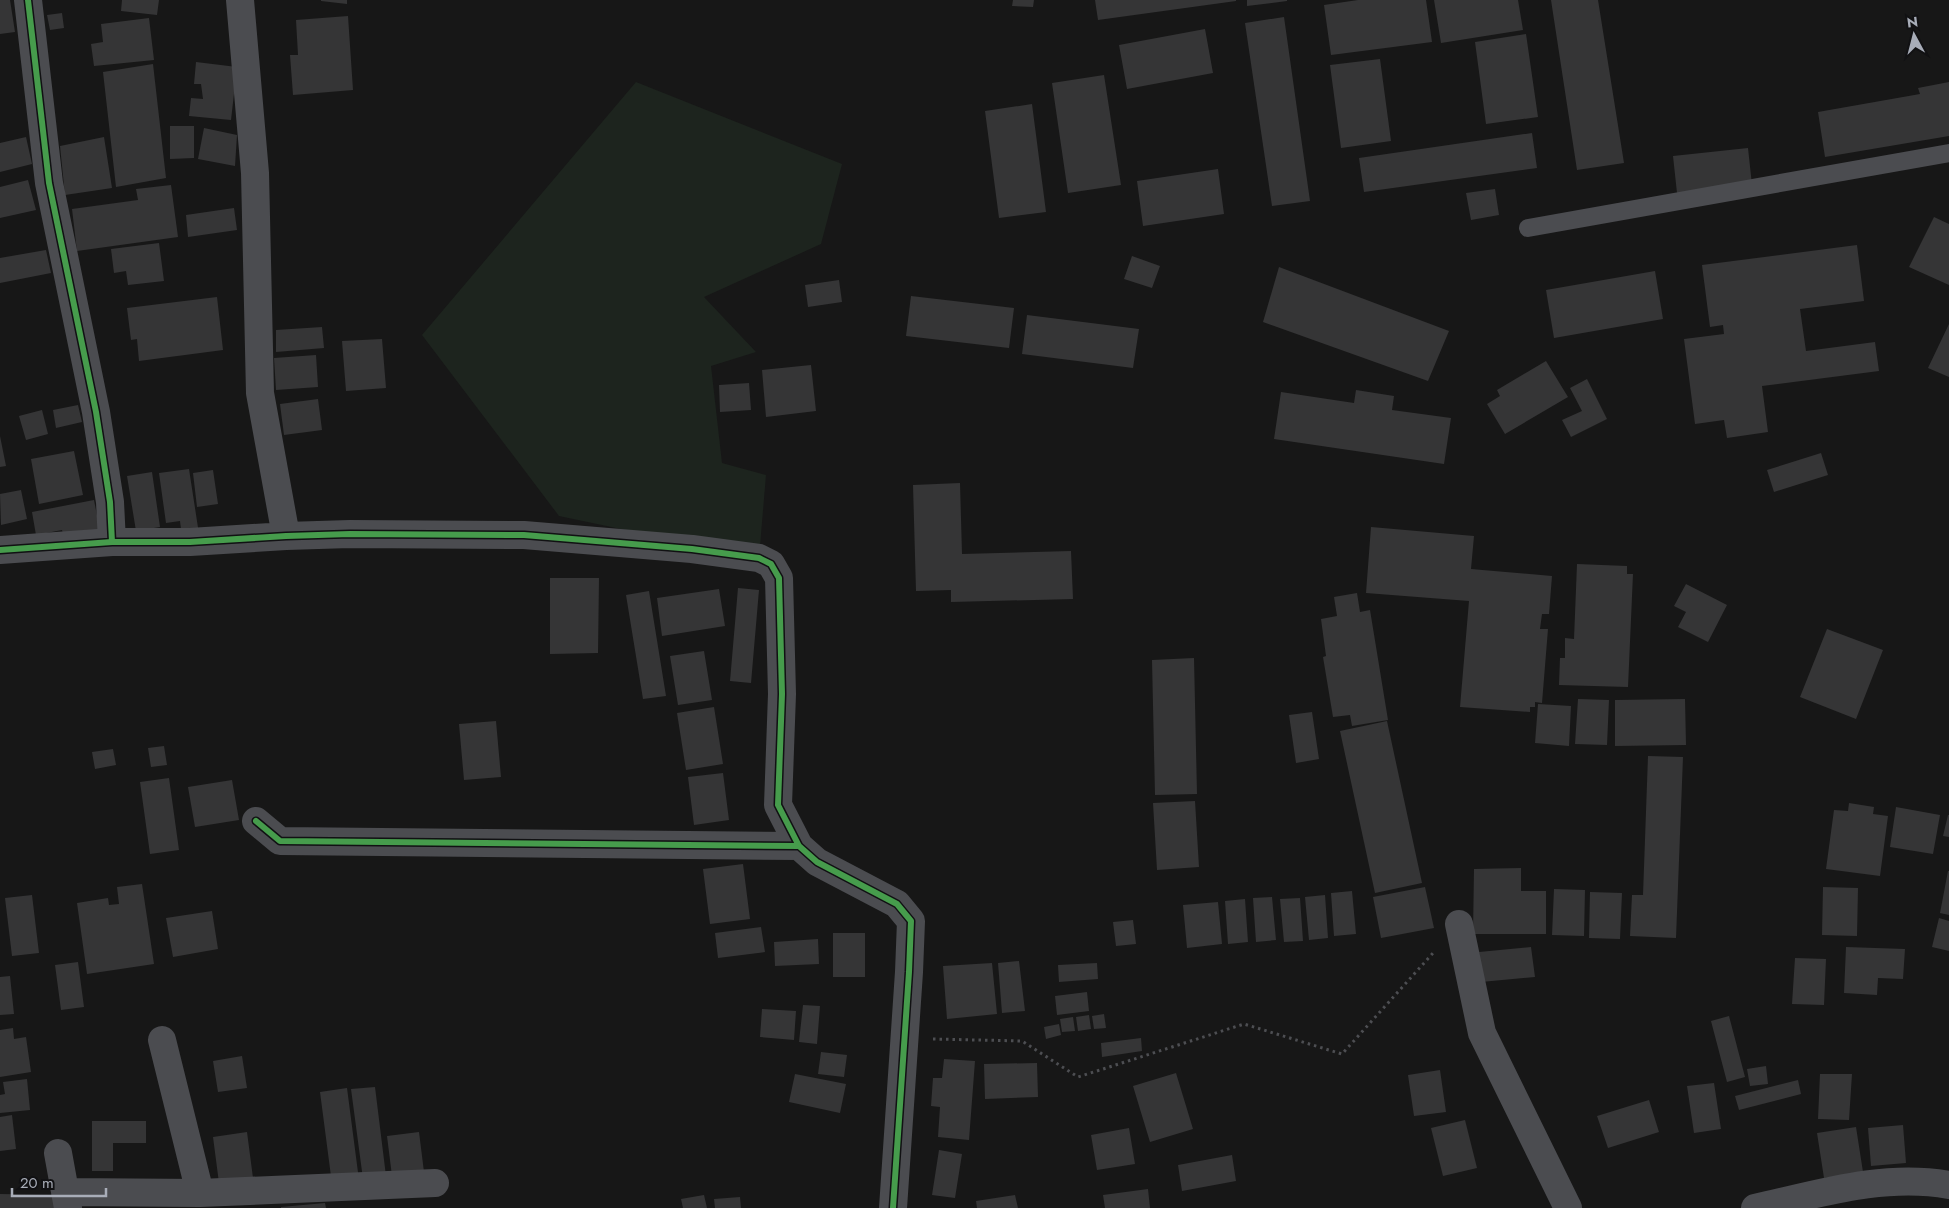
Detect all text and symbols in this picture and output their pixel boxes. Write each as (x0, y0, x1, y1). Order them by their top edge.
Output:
north arrow (1889, 10, 1939, 60)
text: N (1906, 11, 1919, 33)
scale bar (12, 1166, 106, 1198)
text: 20 m (20, 1172, 54, 1194)

